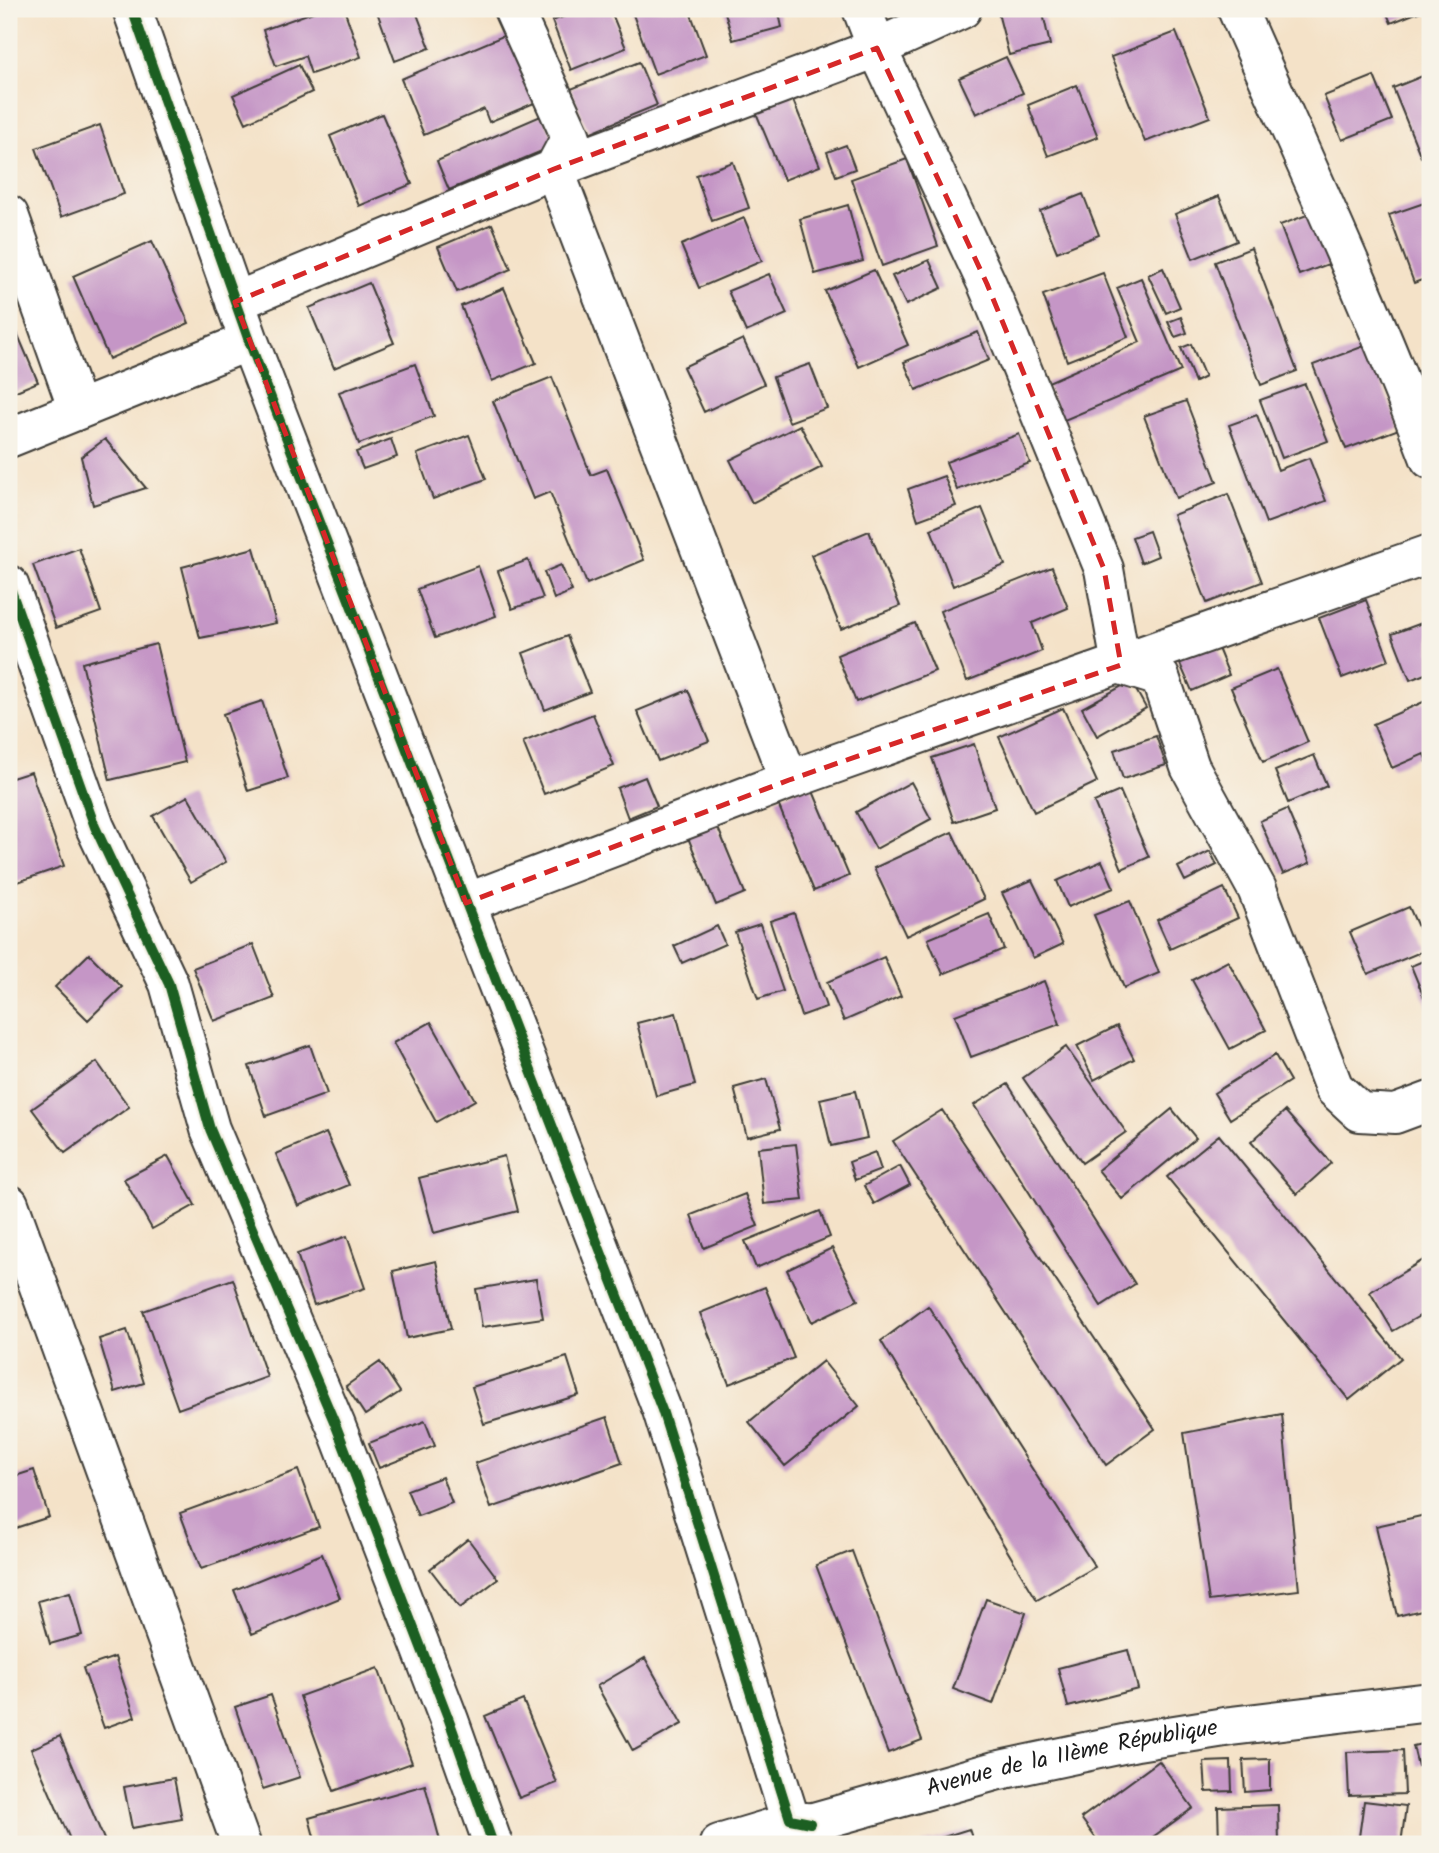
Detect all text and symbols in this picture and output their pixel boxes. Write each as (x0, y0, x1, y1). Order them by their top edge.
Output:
street label: Avenue de la IIème République (922, 1710, 1220, 1807)

